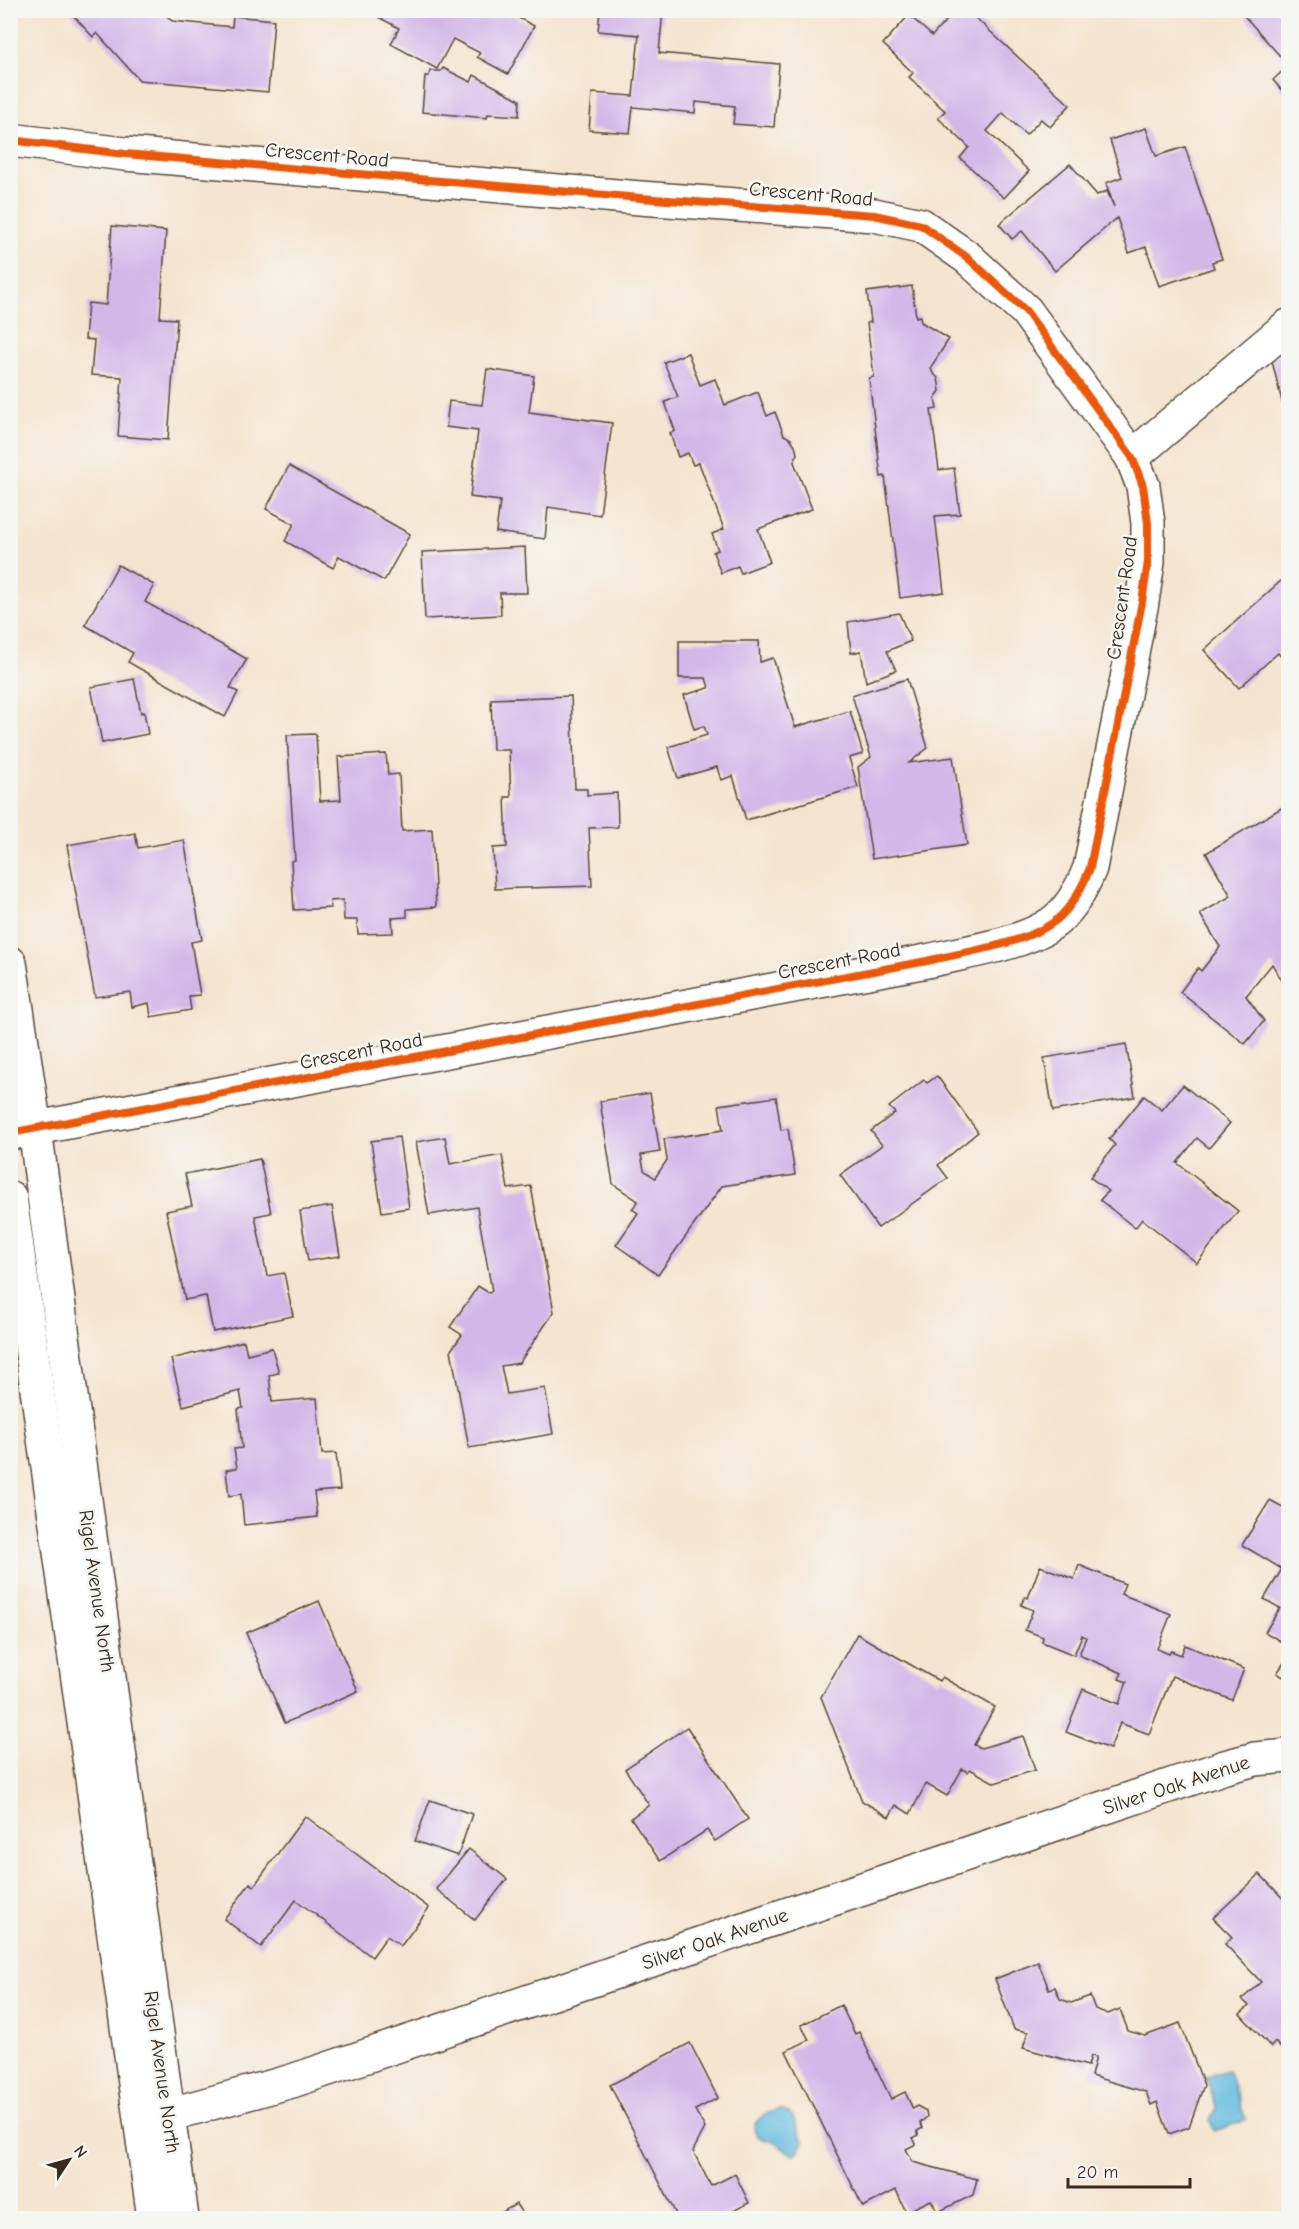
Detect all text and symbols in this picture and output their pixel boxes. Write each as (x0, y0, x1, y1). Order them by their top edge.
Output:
street label: Crescent Road (264, 138, 390, 172)
street label: Crescent Road (748, 177, 874, 211)
street label: Crescent Road (1102, 535, 1142, 661)
street label: Crescent Road (776, 938, 902, 984)
street label: Crescent Road (298, 1028, 424, 1074)
street label: Rigel Avenue North (74, 1508, 120, 1674)
street label: Silver Oak Avenue (1100, 1750, 1252, 1820)
street label: Silver Oak Avenue (639, 1903, 791, 1975)
street label: Rigel Avenue North (139, 1989, 185, 2155)
north arrow (39, 2130, 99, 2190)
text: N (70, 2142, 91, 2161)
scale bar (1068, 2151, 1190, 2189)
text: 20 m (1077, 2162, 1118, 2183)

